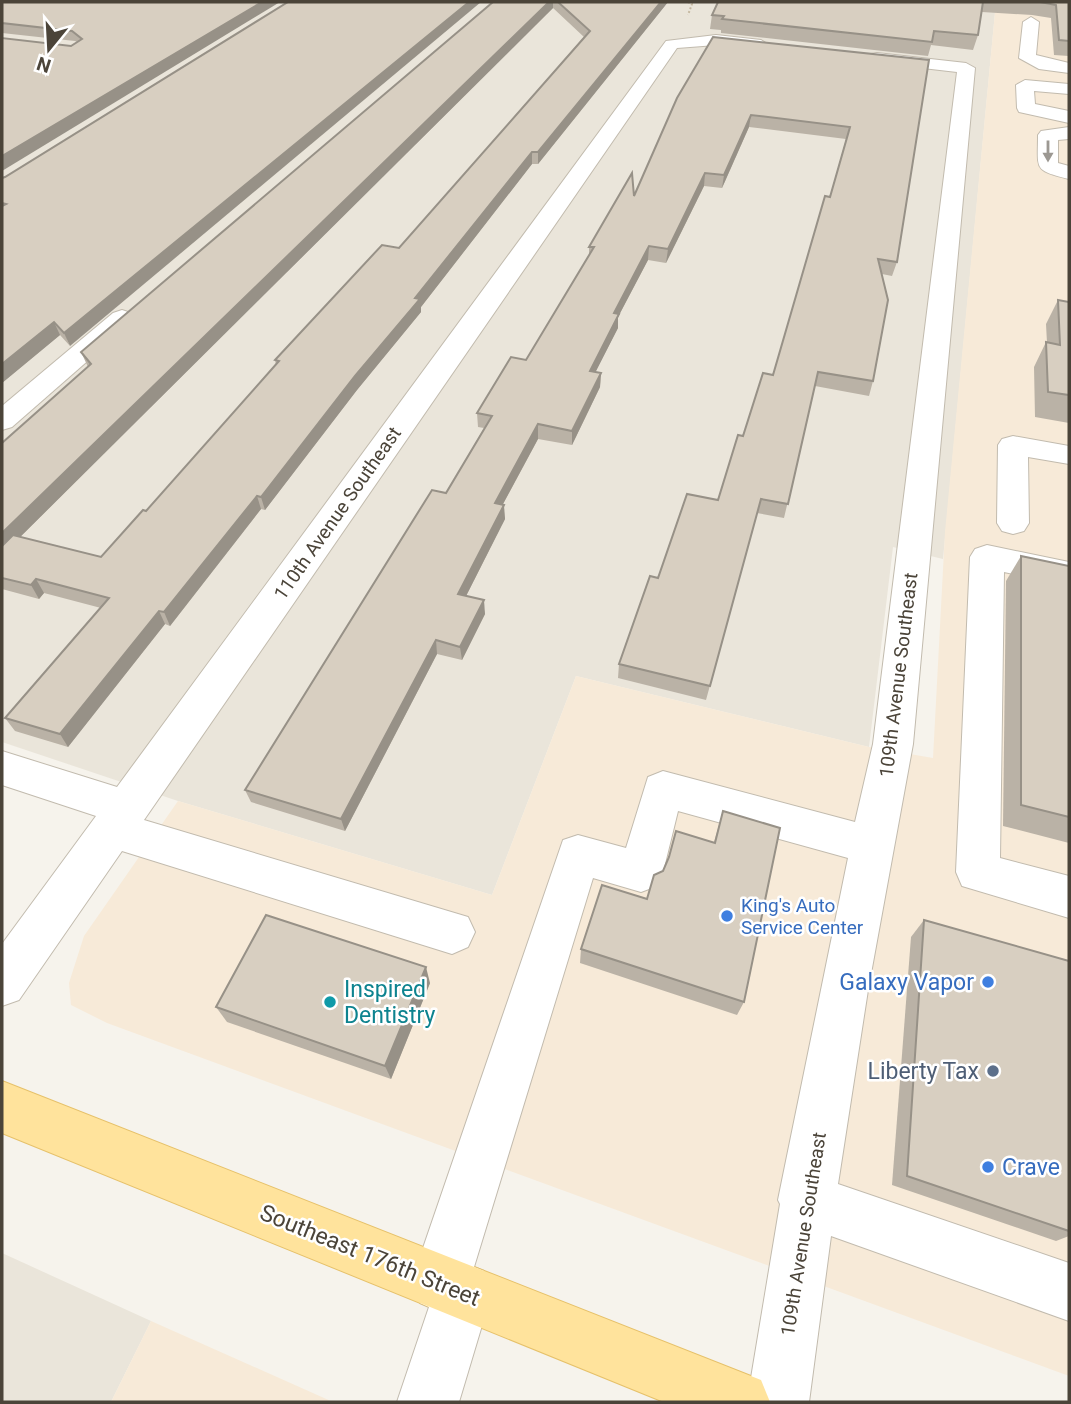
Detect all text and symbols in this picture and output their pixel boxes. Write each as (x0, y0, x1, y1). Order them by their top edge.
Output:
north arrow (14, 14, 84, 84)
text: N (34, 52, 54, 78)
one-way arrow (1042, 140, 1054, 162)
street label: 110th Avenue Southeast (269, 422, 406, 604)
street label: 109th Avenue Southeast (875, 571, 922, 779)
place label: King's Auto Service Center (741, 894, 864, 939)
marker: King's Auto Service Center (719, 908, 735, 924)
place label: Galaxy Vapor (839, 969, 974, 996)
marker: Galaxy Vapor (980, 974, 996, 990)
place label: Inspired Dentistry (344, 976, 436, 1029)
marker: Inspired Dentistry (322, 994, 338, 1010)
place label: Liberty Tax (868, 1058, 979, 1085)
marker: Liberty Tax (985, 1063, 1001, 1079)
street label: 109th Avenue Southeast (776, 1131, 831, 1338)
place label: Crave (1002, 1154, 1060, 1181)
marker: Crave (980, 1159, 996, 1175)
street label: Southeast 176th Street (256, 1199, 484, 1312)

